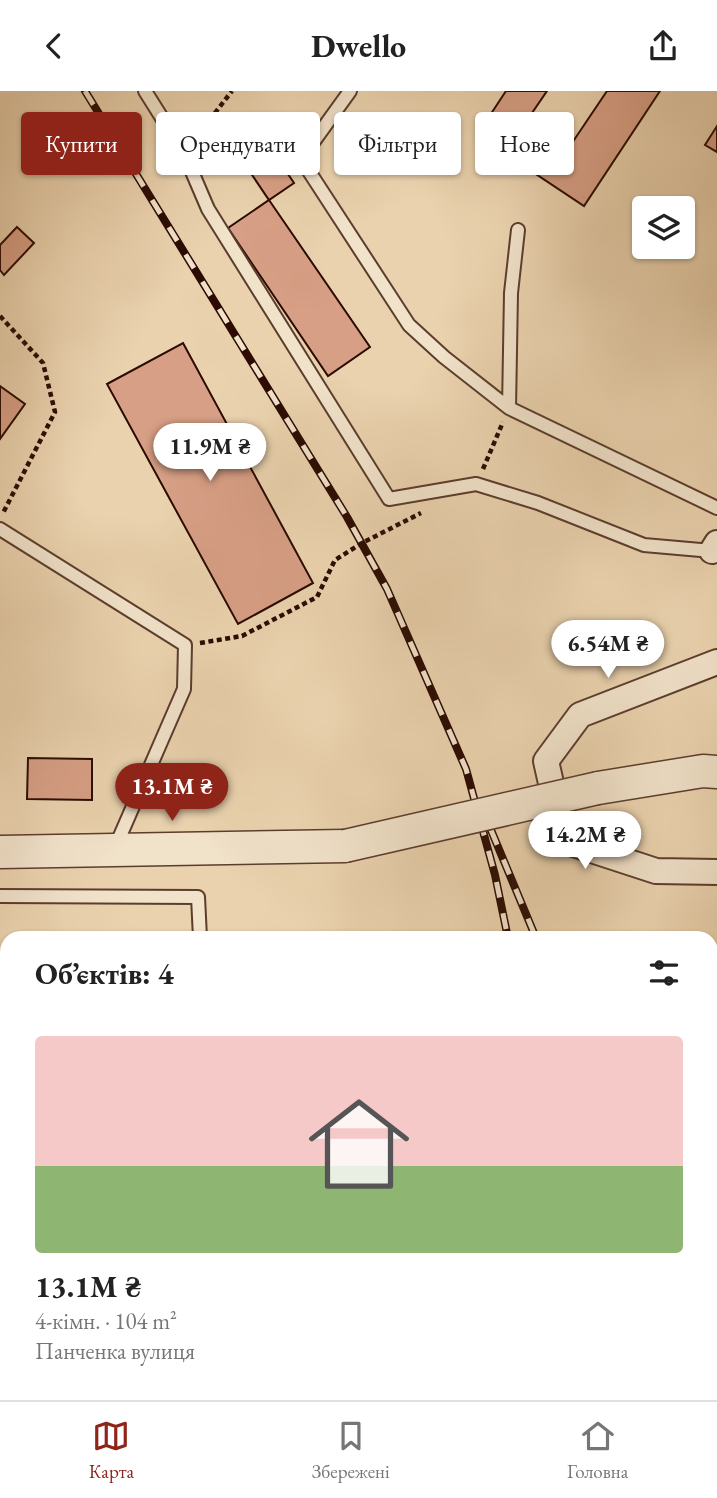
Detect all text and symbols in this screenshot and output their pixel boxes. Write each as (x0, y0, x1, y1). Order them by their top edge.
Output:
text: Dwello (311, 25, 406, 67)
icon: back (35, 27, 73, 65)
icon: share (644, 27, 682, 65)
chip: Купити (21, 112, 142, 175)
chip: Орендувати (156, 112, 320, 175)
chip: Фільтри (334, 112, 461, 175)
chip: Нове (475, 112, 574, 175)
map controls (632, 196, 695, 259)
button: layers (632, 196, 695, 259)
pin: 11.9M ₴ (145, 423, 275, 483)
text: 11.9M ₴ (169, 431, 251, 461)
pin: 6.54M ₴ (543, 621, 673, 680)
text: 6.54M ₴ (567, 628, 649, 658)
pin: 13.1M ₴ (107, 763, 237, 823)
text: 13.1M ₴ (131, 771, 213, 801)
pin: 14.2M ₴ (520, 811, 650, 871)
text: 14.2M ₴ (544, 819, 626, 849)
text: Об’єктів: 4 (35, 954, 174, 993)
icon: filters (645, 954, 683, 992)
icon: home (296, 1081, 422, 1207)
text: 13.1M ₴ (35, 1267, 141, 1306)
text: 4-кімн. · 104 m² (35, 1306, 177, 1336)
text: Панченка вулиця (35, 1336, 195, 1366)
tab: Карта (89, 1417, 134, 1484)
tab: Збережені (312, 1417, 390, 1484)
tab: Головна (567, 1417, 628, 1484)

